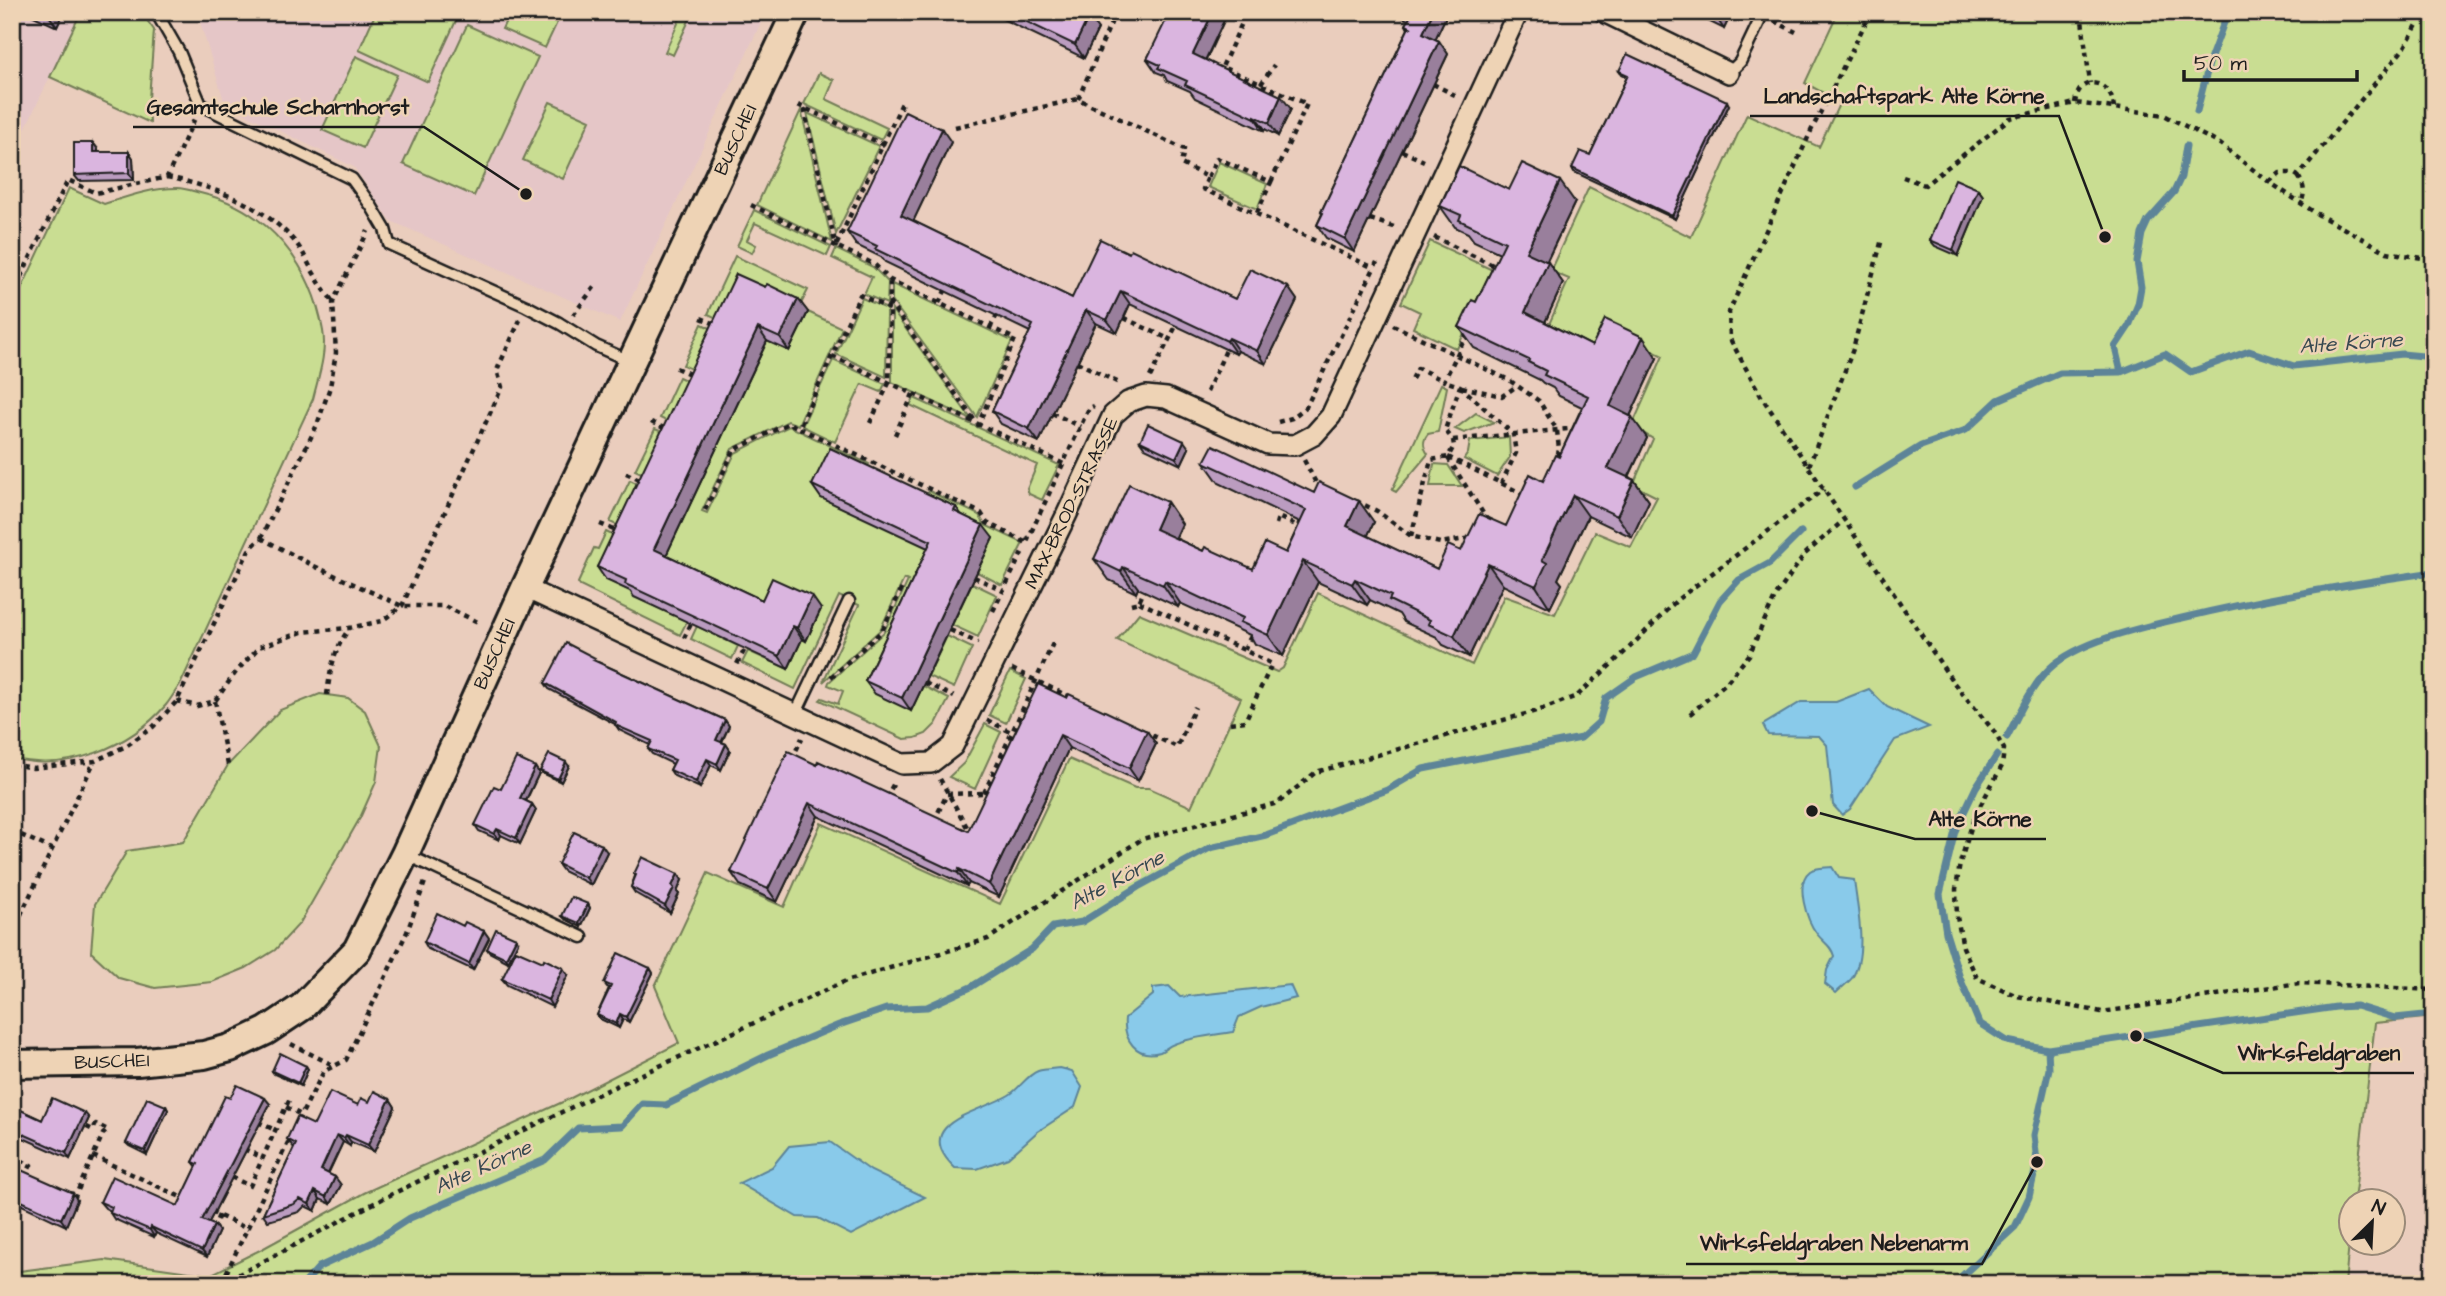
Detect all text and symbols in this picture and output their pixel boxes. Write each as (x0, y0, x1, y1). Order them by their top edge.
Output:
scale bar (2184, 38, 2357, 82)
text: 50 m (2194, 49, 2248, 78)
callout: Landschaftspark Alte Körne (1750, 74, 2059, 116)
text: Landschaftspark Alte Körne (1763, 82, 2045, 112)
callout: Gesamtschule Scharnhorst (133, 85, 424, 127)
text: Gesamtschule Scharnhorst (147, 93, 410, 122)
street label: BUSCHEI (708, 100, 764, 180)
water label: Alte Körne (2299, 325, 2405, 361)
street label: MAX-BROD-STRASSE (1019, 412, 1125, 594)
street label: BUSCHEI (467, 614, 523, 694)
callout: Alte Körne (1915, 797, 2046, 839)
text: Alte Körne (1929, 805, 2032, 834)
water label: Alte Körne (1065, 842, 1171, 917)
callout: Wirksfeldgraben (2223, 1031, 2414, 1073)
text: Wirksfeldgraben (2237, 1039, 2401, 1070)
street label: BUSCHEI (74, 1047, 150, 1077)
water label: Alte Körne (430, 1132, 537, 1201)
north arrow (2338, 1188, 2408, 1258)
text: N (2367, 1193, 2389, 1223)
callout: Wirksfeldgraben Nebenarm (1686, 1222, 1982, 1264)
text: Wirksfeldgraben Nebenarm (1699, 1229, 1969, 1260)

